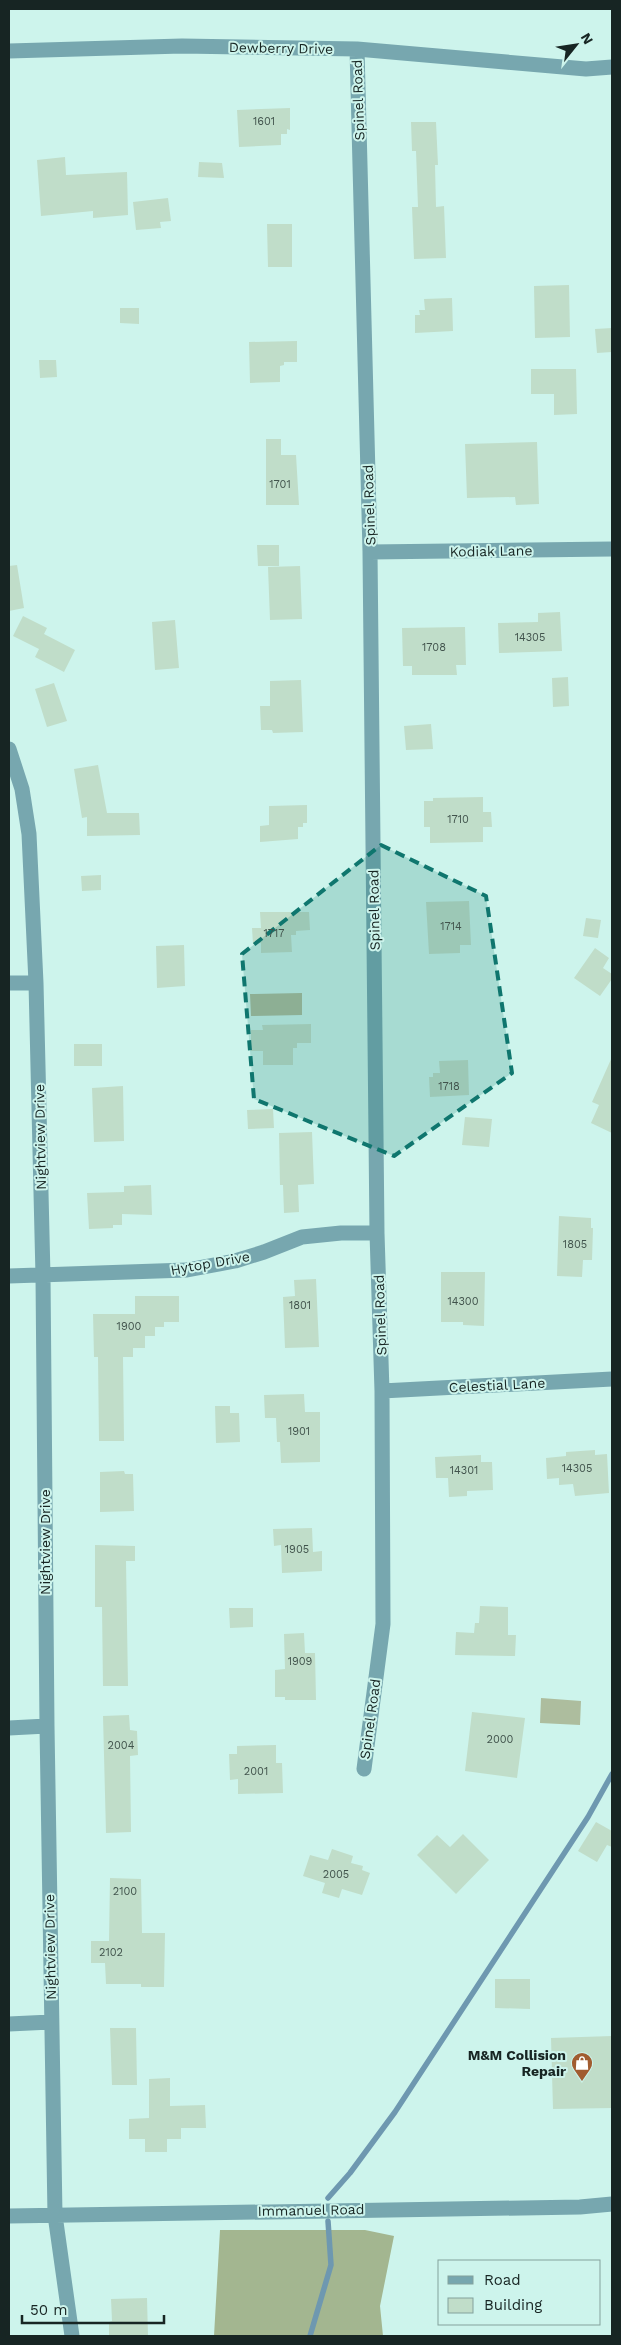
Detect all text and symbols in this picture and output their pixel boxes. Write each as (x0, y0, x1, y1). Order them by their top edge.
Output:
north arrow (551, 20, 601, 70)
text: N (578, 30, 597, 47)
street label: Dewberry Drive (229, 39, 333, 57)
street label: Spinel Road (349, 59, 367, 141)
house number: 1601 (253, 115, 275, 128)
street label: Spinel Road (360, 464, 378, 546)
house number: 1701 (269, 478, 291, 491)
street label: Kodiak Lane (449, 542, 533, 560)
house number: 14305 (515, 631, 545, 644)
house number: 1708 (422, 641, 446, 654)
house number: 1710 (447, 813, 469, 826)
street label: Spinel Road (365, 869, 383, 951)
house number: 1714 (440, 920, 462, 933)
house number: 1717 (264, 927, 284, 940)
house number: 1718 (438, 1080, 460, 1093)
street label: Nightview Drive (31, 1084, 49, 1190)
house number: 1805 (563, 1238, 587, 1251)
street label: Hytop Drive (169, 1248, 251, 1278)
street label: Spinel Road (371, 1274, 389, 1356)
house number: 14300 (447, 1295, 479, 1308)
house number: 1801 (289, 1299, 311, 1312)
house number: 1900 (117, 1320, 142, 1333)
street label: Celestial Lane (448, 1374, 546, 1396)
house number: 1901 (288, 1425, 310, 1438)
house number: 14305 (562, 1462, 592, 1475)
house number: 14301 (450, 1464, 478, 1477)
street label: Nightview Drive (37, 1489, 53, 1595)
house number: 1905 (285, 1543, 309, 1556)
house number: 1909 (288, 1655, 313, 1668)
street label: Spinel Road (356, 1678, 384, 1760)
house number: 2000 (487, 1733, 514, 1746)
house number: 2004 (108, 1739, 135, 1752)
house number: 2001 (244, 1765, 268, 1778)
house number: 2005 (323, 1868, 349, 1881)
house number: 2100 (113, 1885, 137, 1898)
street label: Nightview Drive (41, 1894, 59, 2000)
house number: 2102 (99, 1946, 123, 1959)
place label: M&M Collision Repair (468, 2047, 566, 2079)
shop icon: M&M Collision Repair (570, 2051, 594, 2082)
street label: Immanuel Road (257, 2201, 365, 2219)
legend (438, 2260, 601, 2325)
text: Road (484, 2271, 521, 2289)
scale bar (22, 2292, 165, 2324)
text: Building (484, 2296, 542, 2314)
text: 50 m (30, 2301, 67, 2319)

